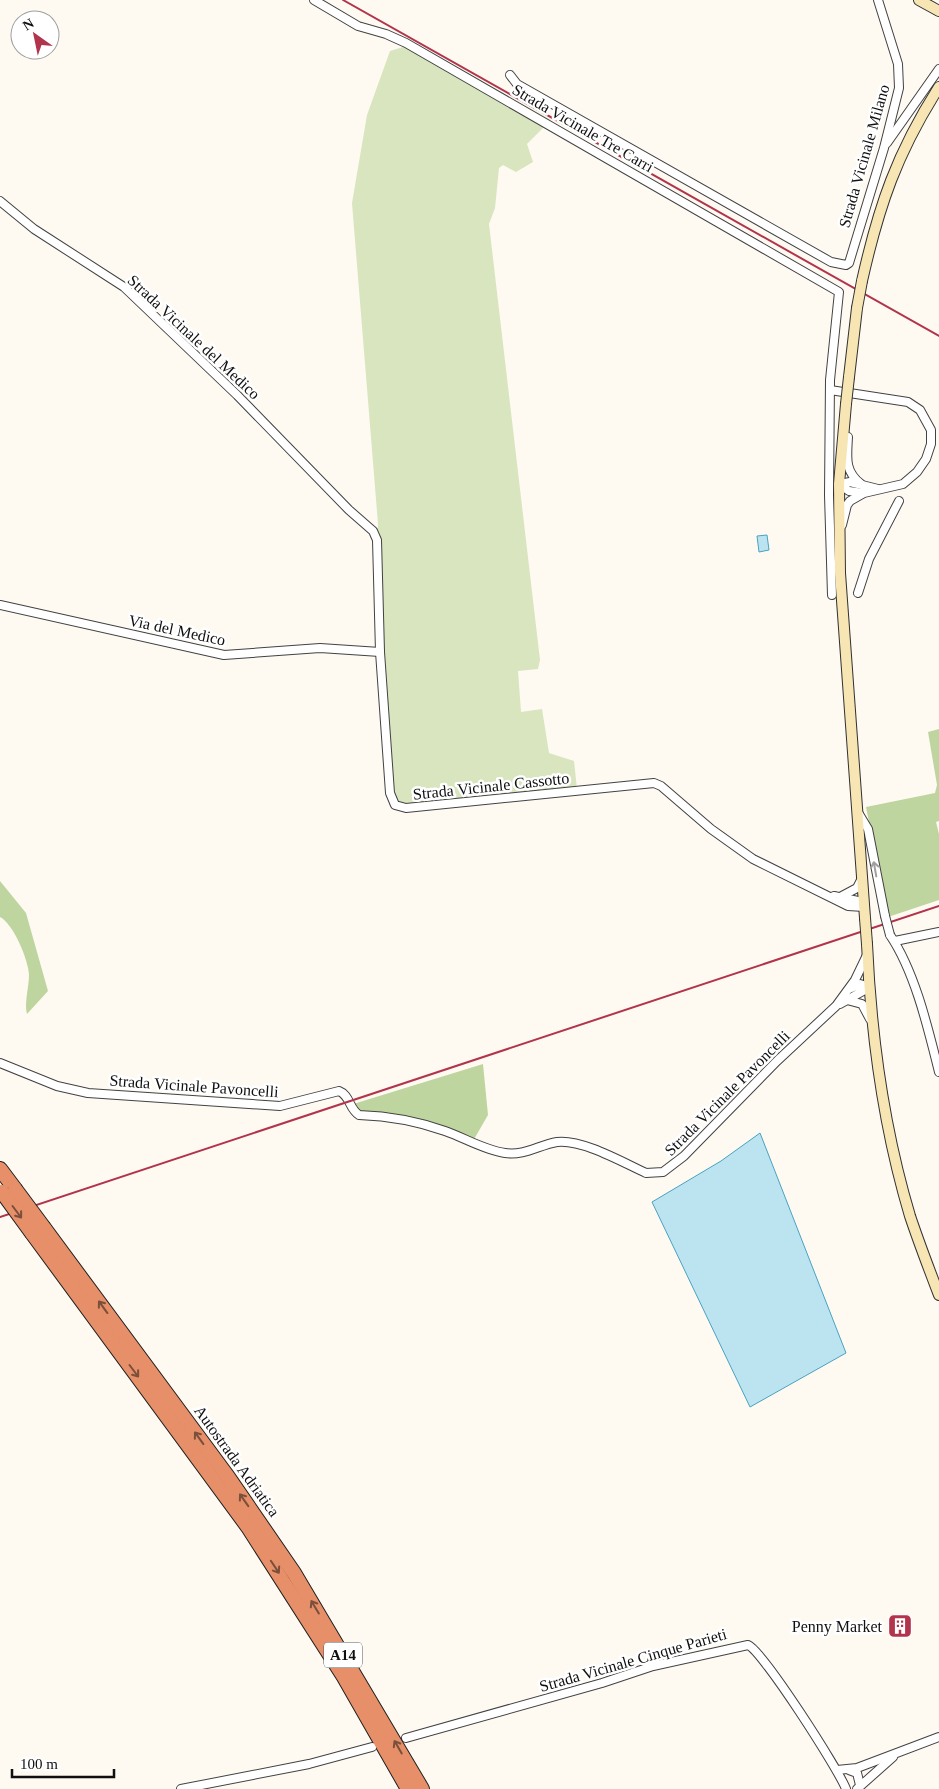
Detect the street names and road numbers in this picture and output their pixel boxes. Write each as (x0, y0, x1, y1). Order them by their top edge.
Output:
street label: Strada Vicinale Tre Carri (509, 81, 657, 176)
street label: Strada Vicinale Milano (835, 83, 893, 229)
street label: Strada Vicinale del Medico (124, 271, 264, 403)
street label: Via del Medico (127, 611, 227, 649)
street label: Strada Vicinale Cassotto (412, 769, 570, 803)
street label: Strada Vicinale Pavoncelli (661, 1027, 793, 1159)
street label: Strada Vicinale Pavoncelli (109, 1072, 280, 1100)
street label: Autostrada Adriatica (191, 1402, 283, 1520)
street label: Strada Vicinale Cinque Parieti (538, 1625, 729, 1696)
road number: A14 (324, 1642, 362, 1668)

